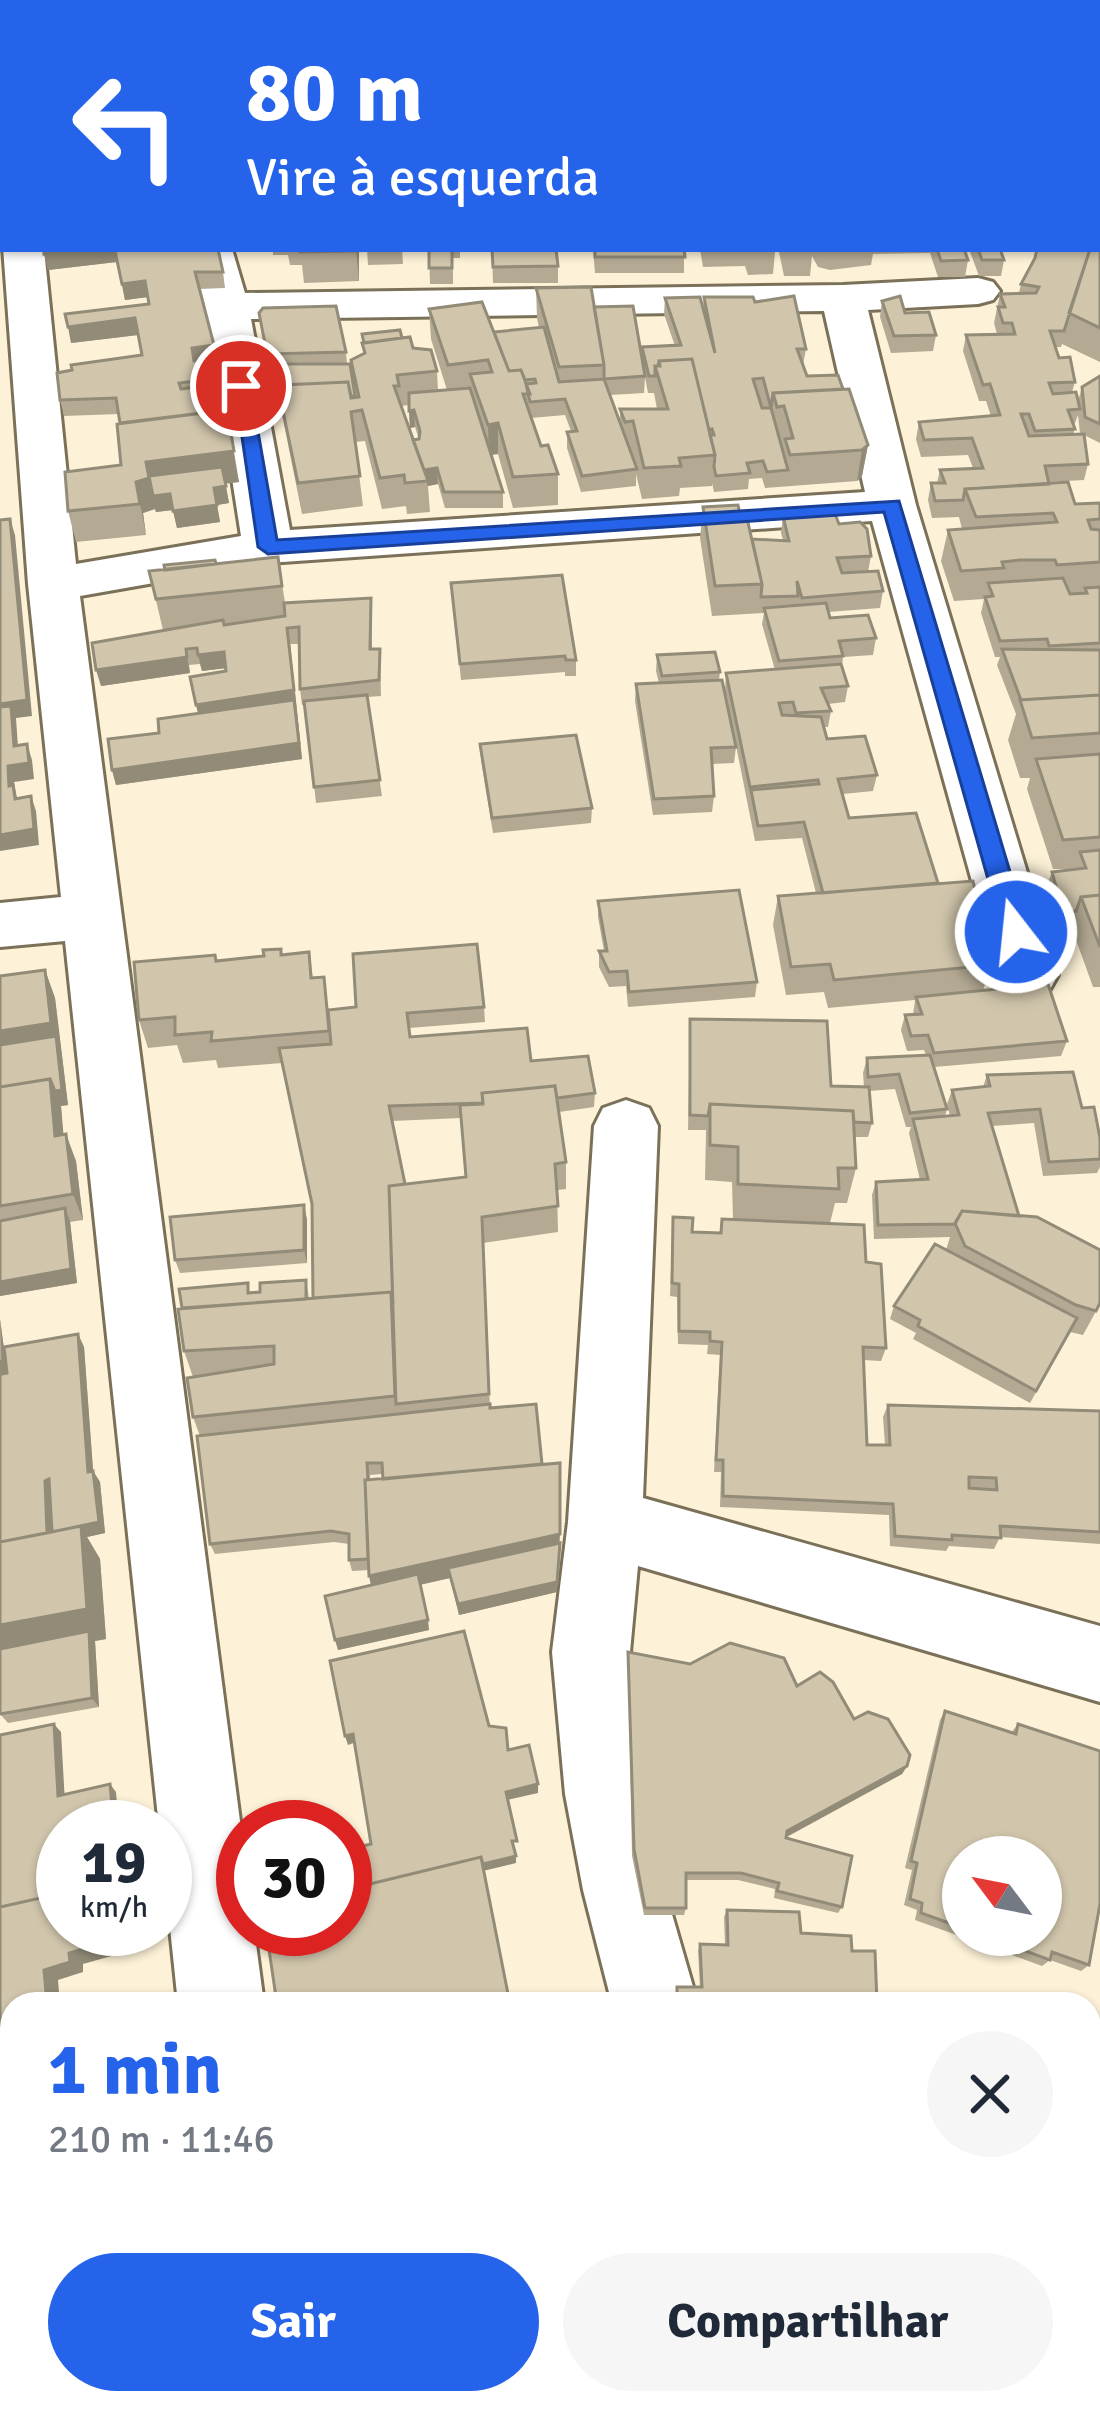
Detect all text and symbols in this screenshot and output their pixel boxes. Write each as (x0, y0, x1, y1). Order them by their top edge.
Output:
text: 80 m (246, 41, 423, 145)
icon: left (48, 48, 204, 204)
text: Vire à esquerda (246, 144, 600, 211)
pin (190, 335, 292, 437)
icon: arrive (208, 353, 274, 419)
position arrow (953, 869, 1079, 995)
speed limit sign: 30 (216, 1800, 372, 1956)
text: 19 (82, 1826, 146, 1900)
north arrow (942, 1836, 1062, 1956)
map controls (942, 1836, 1062, 1956)
text: km/h (80, 1889, 148, 1926)
text: 1 min (48, 2025, 222, 2114)
button: close (927, 2031, 1053, 2157)
text: 210 m · 11:46 (48, 2115, 275, 2163)
button: Sair (48, 2253, 539, 2391)
button: Compartilhar (563, 2253, 1053, 2391)

